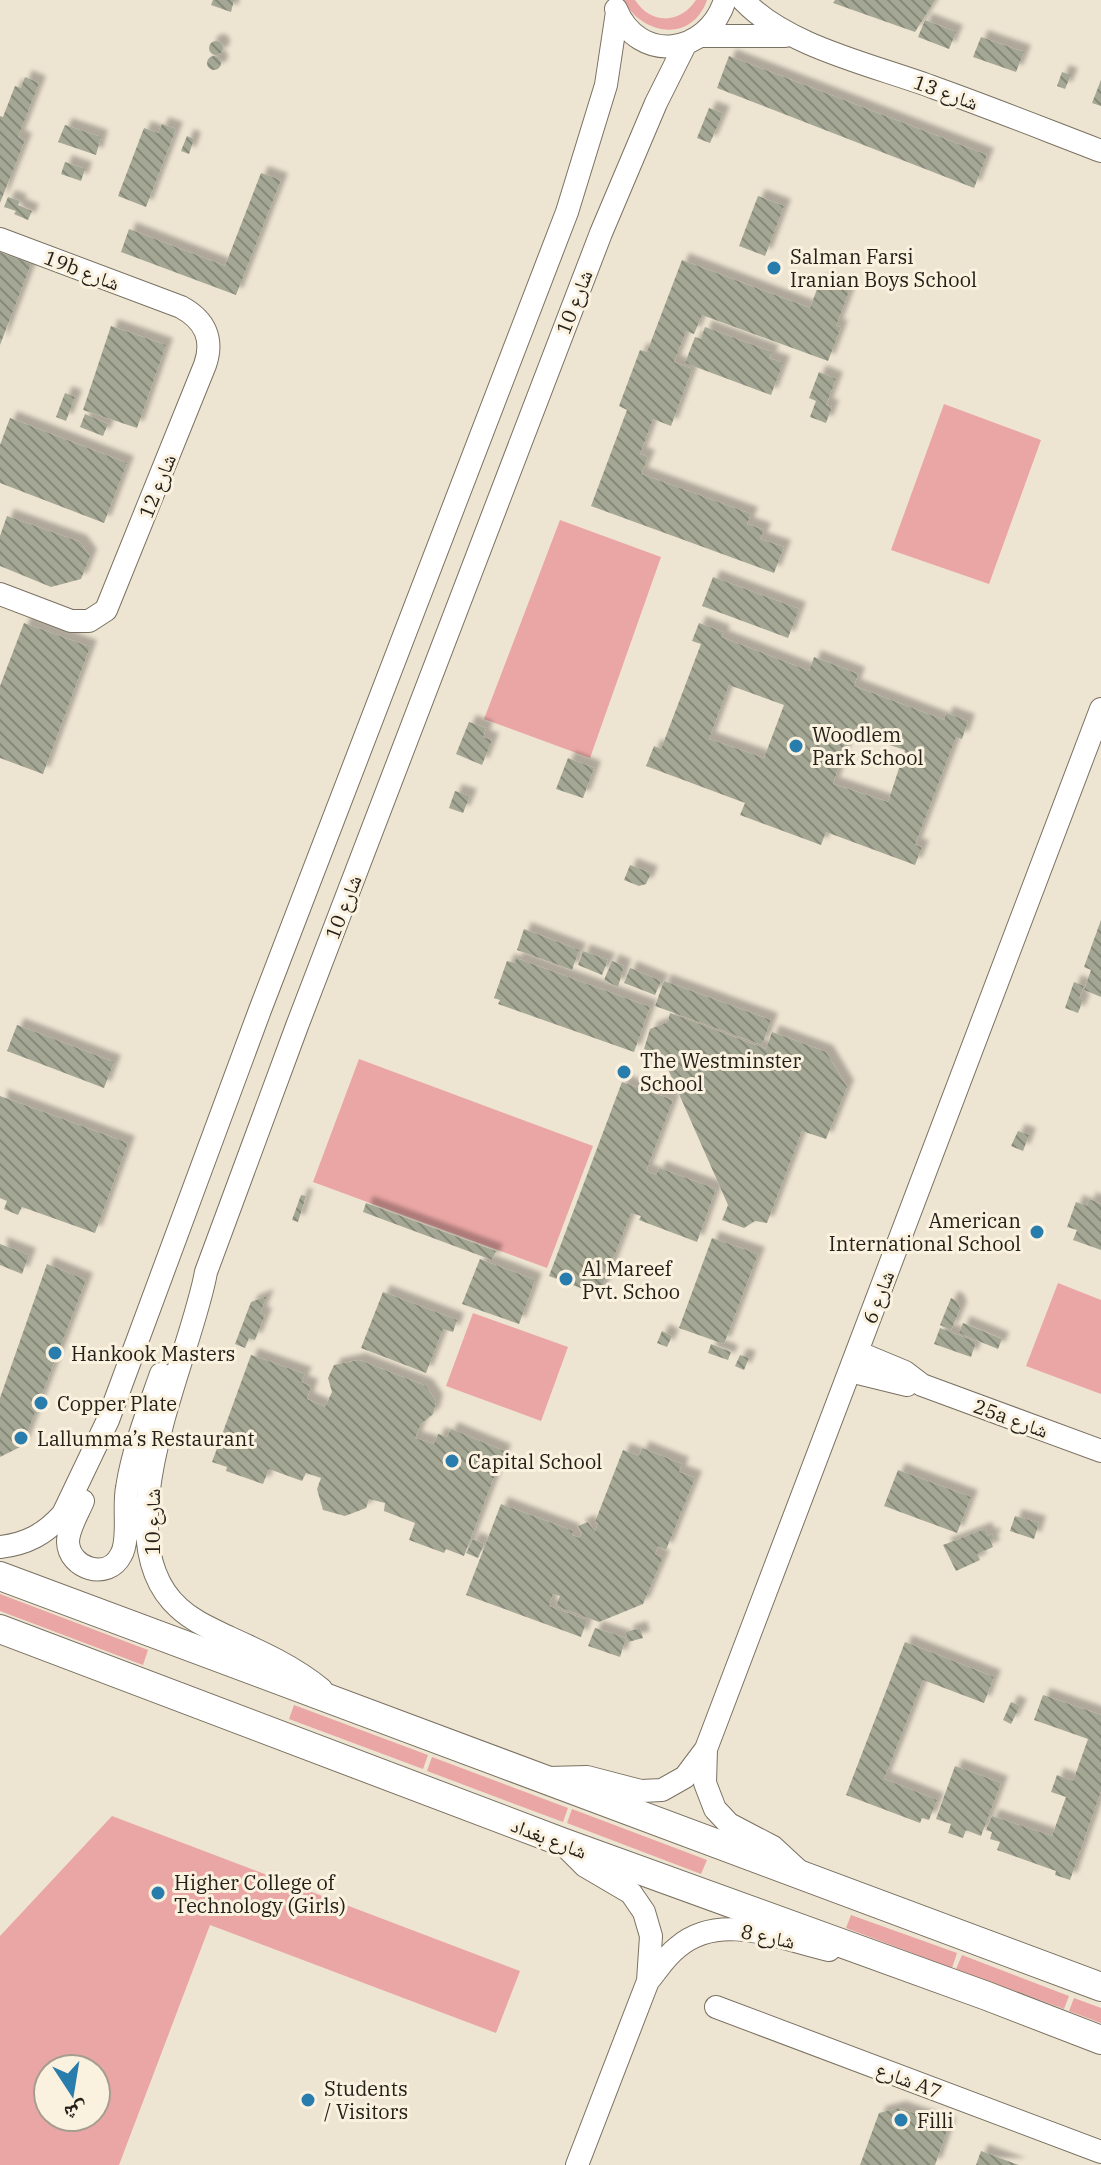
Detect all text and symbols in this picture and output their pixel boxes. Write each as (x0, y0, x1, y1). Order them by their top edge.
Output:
street label: شارع 13 (910, 68, 982, 116)
street label: 19b شارع (40, 243, 124, 297)
place label: Salman Farsi Iranian Boys School (790, 243, 977, 293)
marker: Salman Farsi Iranian Boys School (765, 259, 783, 277)
street label: شارع 10 (549, 266, 599, 338)
street label: شارع 12 (132, 450, 182, 522)
place label: Woodlem Park School (812, 721, 924, 771)
marker: Woodlem Park School (787, 737, 805, 755)
street label: شارع 10 (318, 871, 368, 943)
place label: The Westminster School (640, 1047, 801, 1097)
marker: The Westminster School (615, 1063, 633, 1081)
place label: American International School (829, 1207, 1021, 1257)
marker: American International School (1028, 1223, 1046, 1241)
place label: Al Mareef Pvt. Schoo (582, 1255, 680, 1305)
street label: شارع 6 (856, 1267, 900, 1327)
marker: Al Mareef Pvt. Schoo (557, 1270, 575, 1288)
place label: Hankook Masters (71, 1340, 235, 1367)
marker: Hankook Masters (46, 1344, 64, 1362)
place label: Copper Plate (57, 1390, 177, 1417)
street label: 25a شارع (970, 1392, 1052, 1444)
marker: Copper Plate (32, 1394, 50, 1412)
place label: Lallumma’s Restaurant (37, 1425, 254, 1452)
marker: Lallumma’s Restaurant (12, 1429, 30, 1447)
place label: Capital School (468, 1448, 602, 1475)
marker: Capital School (443, 1452, 461, 1470)
street label: شارع 10 (139, 1489, 166, 1555)
street label: شارع بغداد (507, 1811, 591, 1865)
place label: Higher College of Technology (Girls) (174, 1869, 346, 1919)
marker: Higher College of Technology (Girls) (149, 1884, 167, 1902)
street label: شارع 8 (738, 1917, 798, 1955)
north arrow (32, 2053, 112, 2133)
street label: شارع A7 (872, 2055, 946, 2105)
place label: Students / Visitors (324, 2075, 408, 2125)
marker: Students / Visitors (299, 2091, 317, 2109)
text: ش (62, 2096, 91, 2130)
place label: Filli (917, 2107, 954, 2134)
marker: Filli (892, 2111, 910, 2129)

